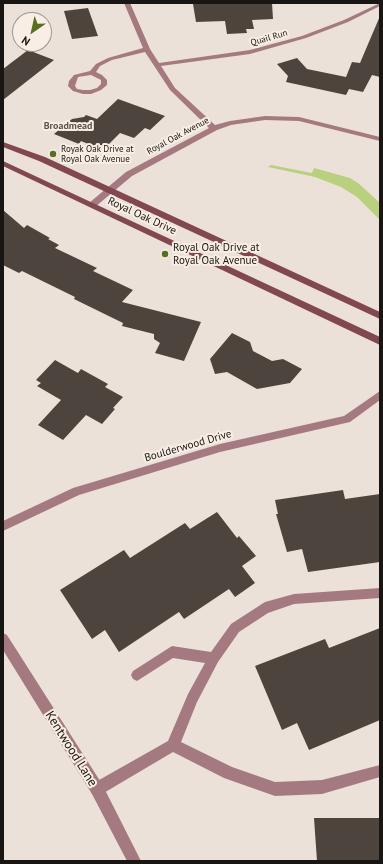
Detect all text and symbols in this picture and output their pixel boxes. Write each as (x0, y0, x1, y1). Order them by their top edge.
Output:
north arrow (12, 12, 52, 52)
street label: Quail Run (249, 28, 289, 48)
text: N (19, 33, 33, 49)
street label: Royal Oak Avenue (145, 115, 211, 157)
district label: Broadmead (44, 120, 92, 132)
place label: Royak Oak Drive at Royal Oak Avenue (61, 144, 133, 165)
marker: Royak Oak Drive at Royal Oak Avenue (48, 149, 58, 159)
street label: Royal Oak Drive (106, 194, 178, 238)
place label: Royal Oak Drive at Royal Oak Avenue (173, 241, 259, 267)
marker: Royal Oak Drive at Royal Oak Avenue (160, 249, 170, 259)
street label: Boulderwood Drive (143, 427, 233, 465)
street label: Kentwood Lane (42, 708, 100, 790)

